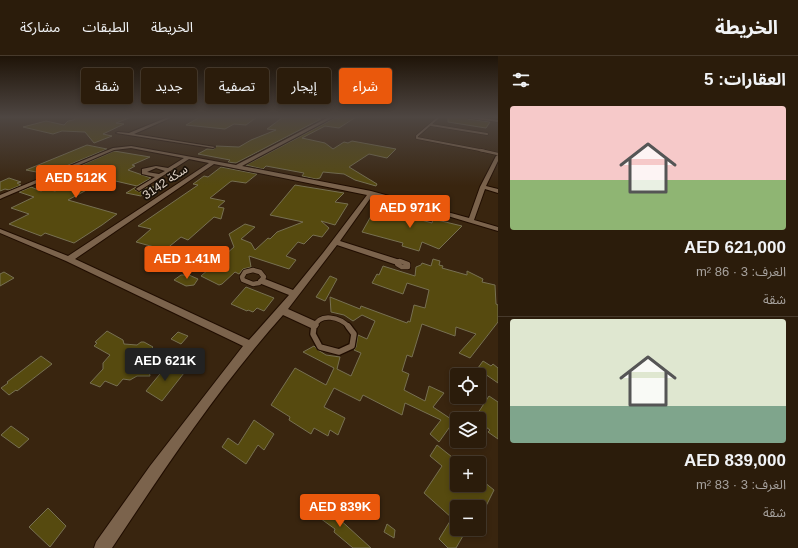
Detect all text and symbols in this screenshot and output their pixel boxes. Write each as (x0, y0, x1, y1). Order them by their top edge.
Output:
text: الخريطة (715, 17, 778, 38)
text: مشاركة (20, 19, 60, 35)
text: الطبقات (82, 19, 129, 35)
text: الخريطة (151, 19, 193, 35)
chip: شقة (81, 68, 133, 104)
chip: جديد (141, 68, 197, 104)
chip: تصفية (205, 68, 269, 104)
chip: إيجار (277, 68, 331, 104)
chip: شراء (339, 68, 392, 104)
icon: filters (510, 69, 532, 91)
text: العقارات: 5 (704, 70, 786, 89)
icon: home (612, 132, 684, 204)
street label: سكة 3142 (140, 162, 190, 202)
pin: AED 512K (35, 165, 117, 199)
text: AED 512K (45, 170, 107, 185)
pin: AED 971K (369, 195, 451, 229)
text: AED 971K (379, 200, 441, 215)
text: AED 621,000 (684, 238, 786, 257)
pin: AED 1.41M (141, 246, 233, 280)
text: AED 1.41M (153, 251, 221, 266)
text: الغرف: 3 · 86 m² (696, 264, 786, 279)
text: شقة (763, 292, 786, 307)
icon: home (612, 345, 684, 417)
pin: AED 621K (124, 348, 206, 382)
text: AED 621K (134, 353, 196, 368)
map controls (450, 368, 486, 536)
button: locate (450, 368, 486, 404)
button: layers (450, 412, 486, 448)
text: AED 839,000 (684, 451, 786, 470)
button: + (450, 456, 486, 492)
text: الغرف: 3 · 83 m² (696, 477, 786, 492)
pin: AED 839K (299, 494, 381, 528)
text: AED 839K (309, 499, 371, 514)
button: − (450, 500, 486, 536)
text: شقة (763, 505, 786, 520)

